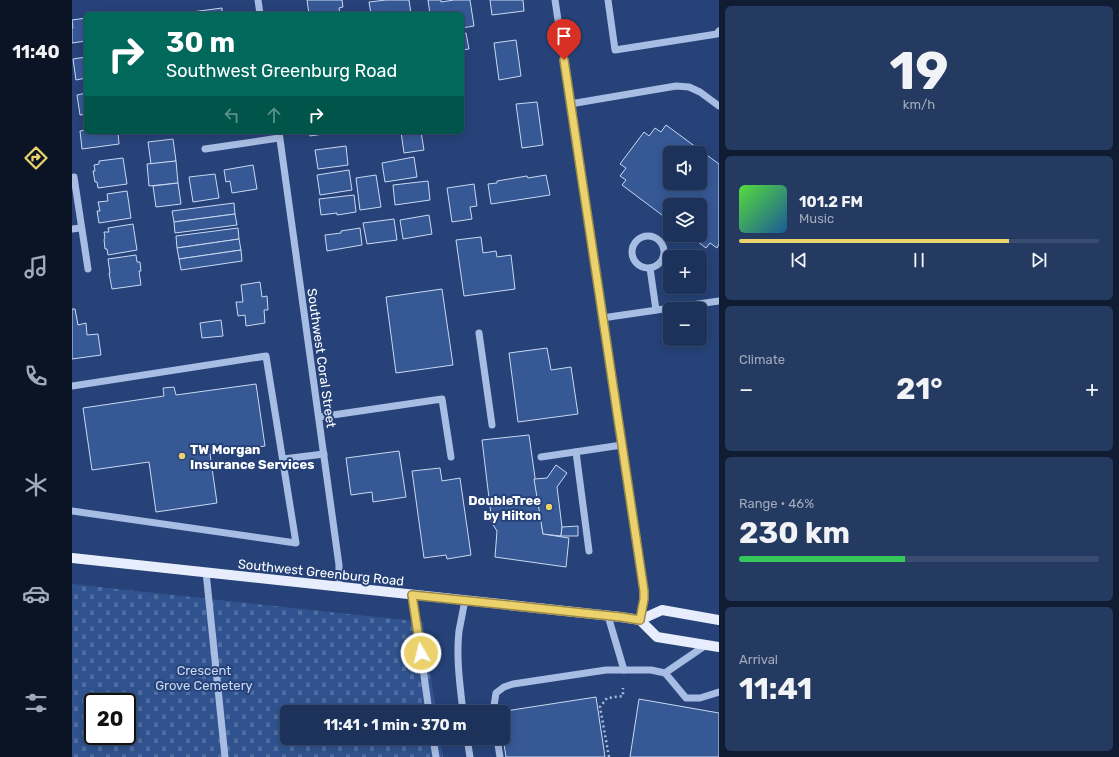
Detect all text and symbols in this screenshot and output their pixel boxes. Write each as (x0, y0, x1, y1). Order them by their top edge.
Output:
pin (547, 19, 581, 60)
icon: arrive (553, 25, 575, 47)
text: 30 m (166, 26, 235, 59)
icon: right (100, 28, 152, 80)
text: 19 (889, 40, 949, 102)
text: 11:40 (12, 41, 60, 63)
text: Southwest Greenburg Road (166, 60, 397, 82)
text: km/h (903, 97, 935, 112)
icon: left (221, 104, 243, 126)
icon: ahead (263, 104, 285, 126)
icon: right (305, 104, 327, 126)
icon: directions (22, 144, 50, 172)
map controls (663, 146, 707, 346)
button: sound (663, 146, 707, 190)
text: 101.2 FM (799, 193, 863, 211)
button: layers (663, 198, 707, 242)
text: Music (799, 211, 834, 226)
icon: previous (788, 249, 810, 271)
icon: pause (908, 249, 930, 271)
icon: next (1028, 249, 1050, 271)
button: + (663, 250, 707, 294)
icon: music (22, 253, 50, 281)
street label: Southwest Coral Street (304, 287, 339, 429)
button: − (663, 302, 707, 346)
text: Climate (739, 352, 785, 367)
icon: phone (22, 362, 50, 390)
text: 21° (896, 371, 943, 407)
text: − (739, 376, 753, 403)
text: + (1085, 376, 1099, 403)
place label: TW Morgan Insurance Services (190, 442, 314, 472)
marker: TW Morgan Insurance Services (177, 451, 187, 461)
icon: climate (22, 471, 50, 499)
place label: DoubleTree by Hilton (468, 493, 541, 523)
text: Range · 46% (739, 496, 814, 511)
marker: DoubleTree by Hilton (544, 502, 554, 512)
text: 230 km (739, 515, 850, 551)
street label: Southwest Greenburg Road (237, 556, 405, 590)
icon: car (22, 580, 50, 608)
position arrow (400, 632, 442, 674)
text: Arrival (739, 652, 778, 667)
park label: Crescent Grove Cemetery (155, 663, 253, 693)
text: 11:41 (739, 671, 812, 707)
icon: filters (22, 689, 50, 717)
speed limit sign: 20 (84, 693, 136, 745)
text: 11:41 · 1 min · 370 m (323, 716, 467, 734)

